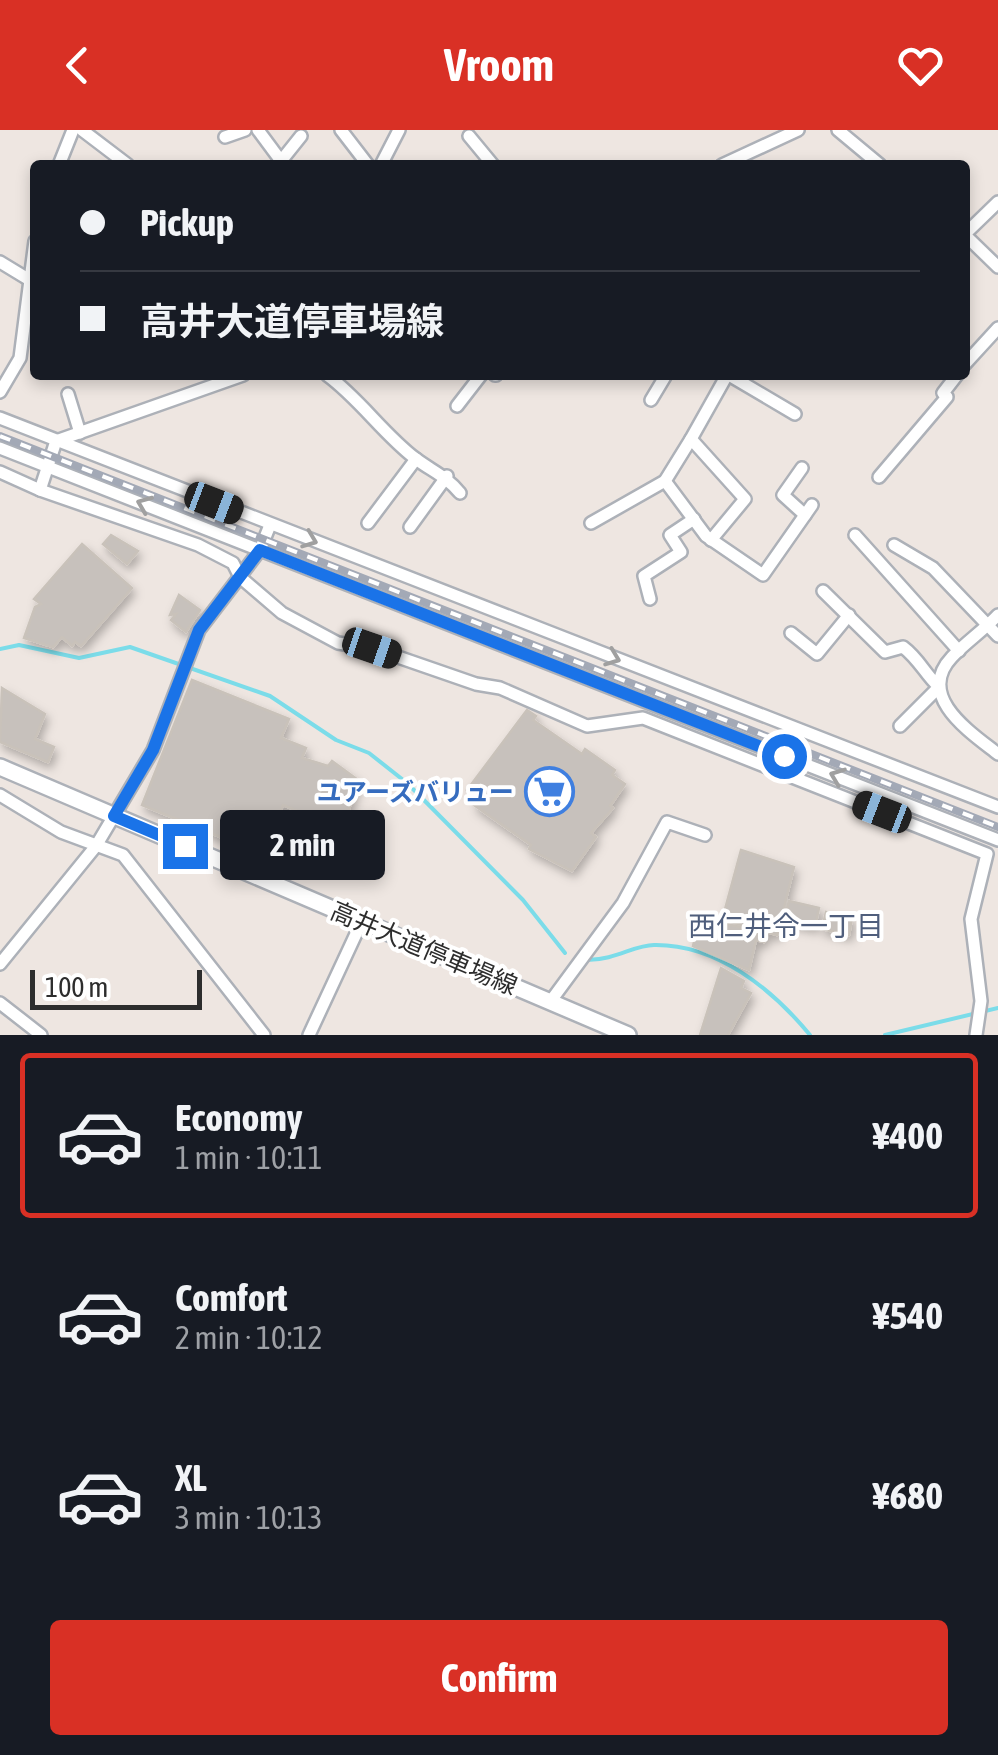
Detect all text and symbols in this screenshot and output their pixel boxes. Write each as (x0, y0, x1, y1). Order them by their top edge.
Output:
icon: back (50, 38, 105, 93)
icon: heart (893, 38, 948, 93)
text: Vroom (444, 39, 554, 91)
text: Pickup (140, 201, 234, 244)
text: 高井大道停車場線 (140, 300, 444, 343)
car (181, 478, 247, 528)
one-way arrow (136, 495, 153, 515)
one-way arrow (300, 528, 318, 548)
car (339, 624, 405, 672)
one-way arrow (603, 646, 621, 666)
route start (762, 734, 807, 779)
supermarket icon: ユアーズバリュー (523, 766, 575, 818)
one-way arrow (829, 767, 847, 787)
place label: ユアーズバリュー (317, 778, 514, 806)
car (849, 787, 915, 837)
callout: 2 min (220, 811, 385, 881)
route end (163, 824, 208, 869)
text: 2 min (270, 826, 335, 863)
street label: 高井大道停車場線 (326, 896, 522, 1000)
district label: 西仁井令一丁目 (688, 910, 884, 942)
scale bar (30, 965, 202, 1010)
text: 100 m (45, 971, 108, 1003)
icon: car (55, 1091, 145, 1181)
text: Economy (175, 1096, 302, 1139)
text: ¥400 (873, 1114, 943, 1157)
text: 1 min · 10:11 (175, 1139, 322, 1176)
icon: car (55, 1271, 145, 1361)
text: Comfort (175, 1276, 287, 1319)
text: ¥540 (873, 1294, 943, 1337)
text: 2 min · 10:12 (175, 1319, 322, 1356)
icon: car (55, 1451, 145, 1541)
text: XL (175, 1456, 207, 1499)
text: ¥680 (873, 1474, 943, 1517)
text: 3 min · 10:13 (175, 1499, 322, 1536)
button: Confirm (50, 1620, 948, 1735)

